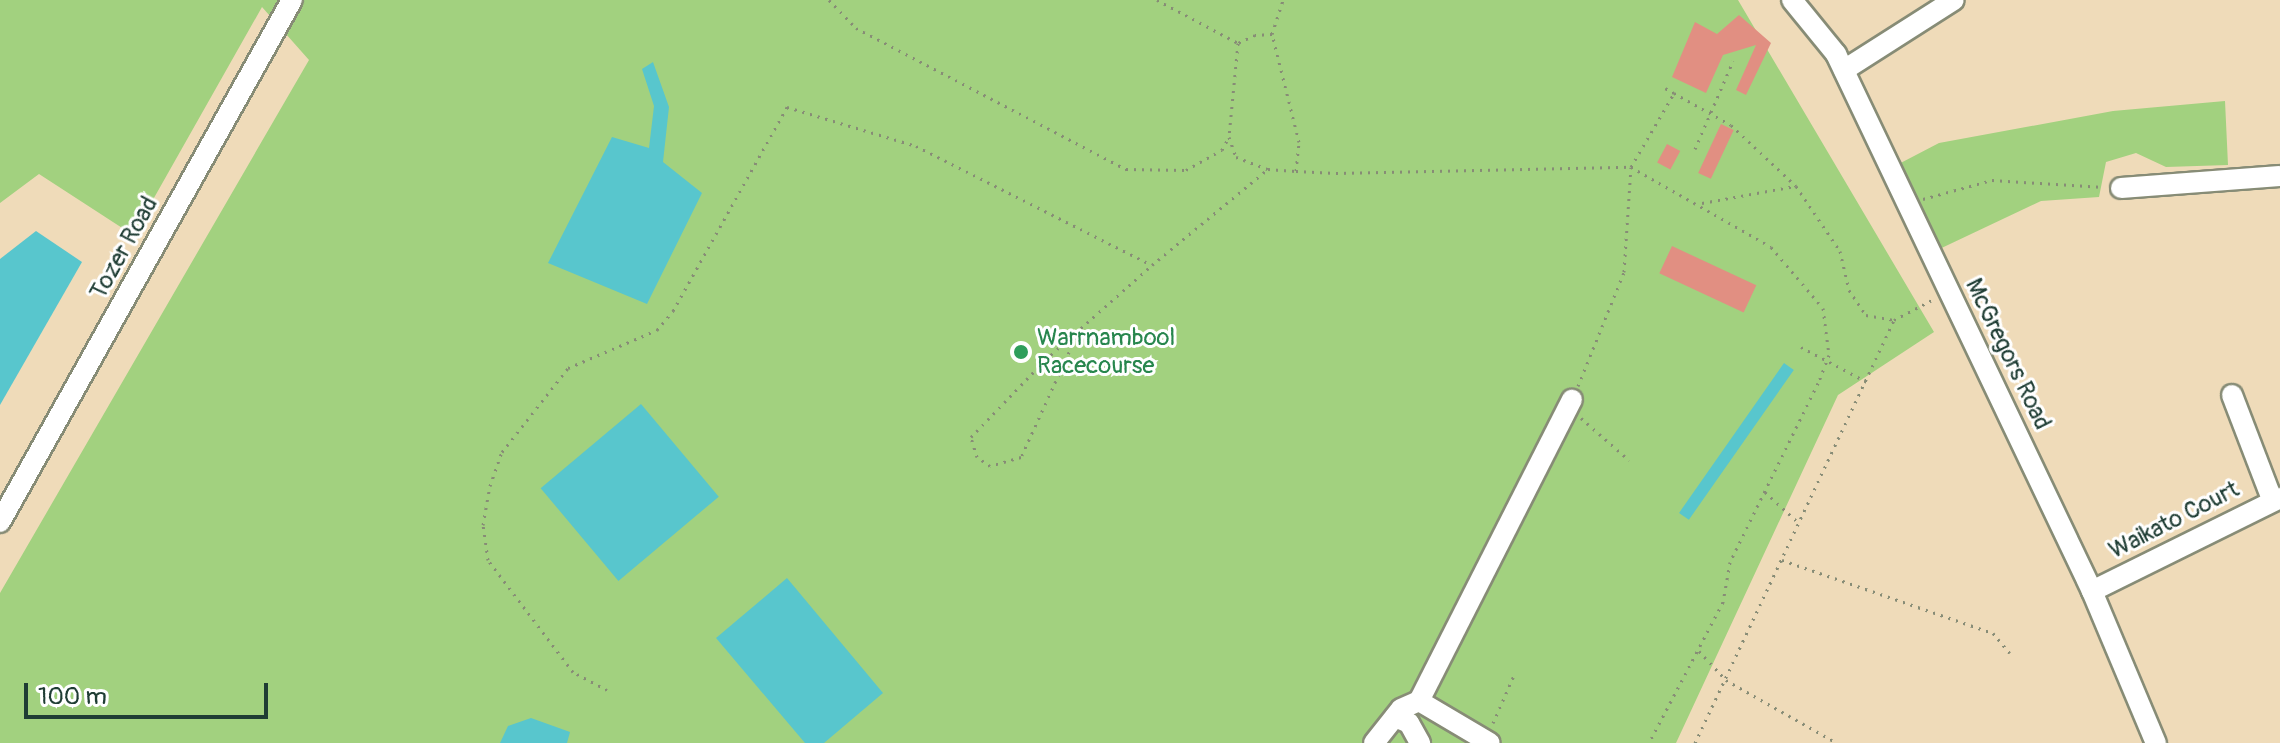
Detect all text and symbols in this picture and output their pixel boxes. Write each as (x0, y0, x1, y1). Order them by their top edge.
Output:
street label: Tozer Road (84, 192, 164, 304)
street label: McGregors Road (1959, 274, 2057, 434)
place label: Warrnambool Racecourse (1037, 324, 1175, 380)
marker: Warrnambool Racecourse (1012, 343, 1030, 361)
street label: Waikato Court (2104, 475, 2244, 565)
scale bar (28, 667, 272, 717)
text: 100 m (38, 682, 107, 711)

